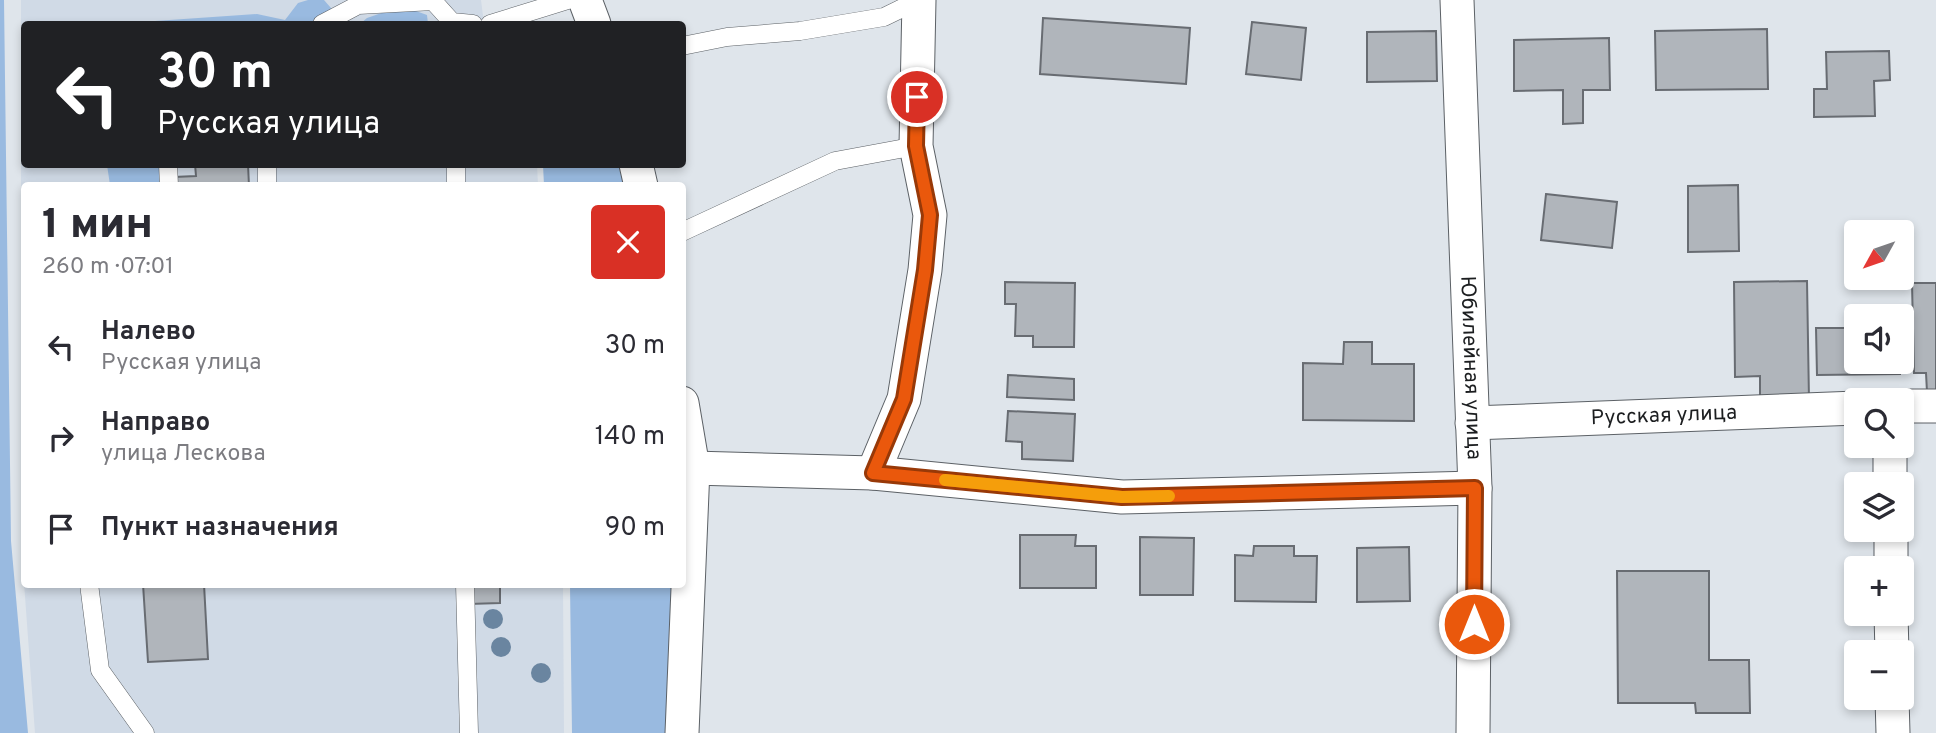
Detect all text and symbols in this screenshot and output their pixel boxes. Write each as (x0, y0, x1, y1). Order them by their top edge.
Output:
text: 30 m (157, 44, 273, 106)
icon: left (42, 49, 133, 140)
pin (887, 67, 947, 127)
icon: arrive (898, 78, 936, 116)
text: Русская улица (157, 105, 380, 145)
text: 1 мин (42, 200, 153, 253)
button: close (591, 205, 665, 279)
north arrow (1844, 220, 1914, 290)
map controls (1844, 220, 1914, 710)
text: 260 m · 07:01 (42, 253, 174, 282)
street label: Юбилейная улица (1454, 275, 1487, 460)
button: sound (1844, 304, 1914, 374)
text: Налево (101, 316, 196, 349)
icon: left (42, 328, 80, 366)
text: 30 m (605, 330, 665, 363)
text: Русская улица (101, 349, 261, 378)
button: search (1844, 388, 1914, 458)
street label: Русская улица (1590, 399, 1738, 432)
text: Направо (101, 407, 210, 440)
icon: right (42, 419, 80, 457)
text: 140 m (595, 421, 665, 454)
text: улица Лескова (101, 440, 266, 469)
button: layers (1844, 472, 1914, 542)
icon: arrive (42, 510, 80, 548)
text: Пункт назначения (101, 512, 339, 545)
text: 90 m (605, 512, 665, 545)
button: + (1844, 556, 1914, 626)
position arrow (1437, 587, 1511, 661)
button: − (1844, 640, 1914, 710)

